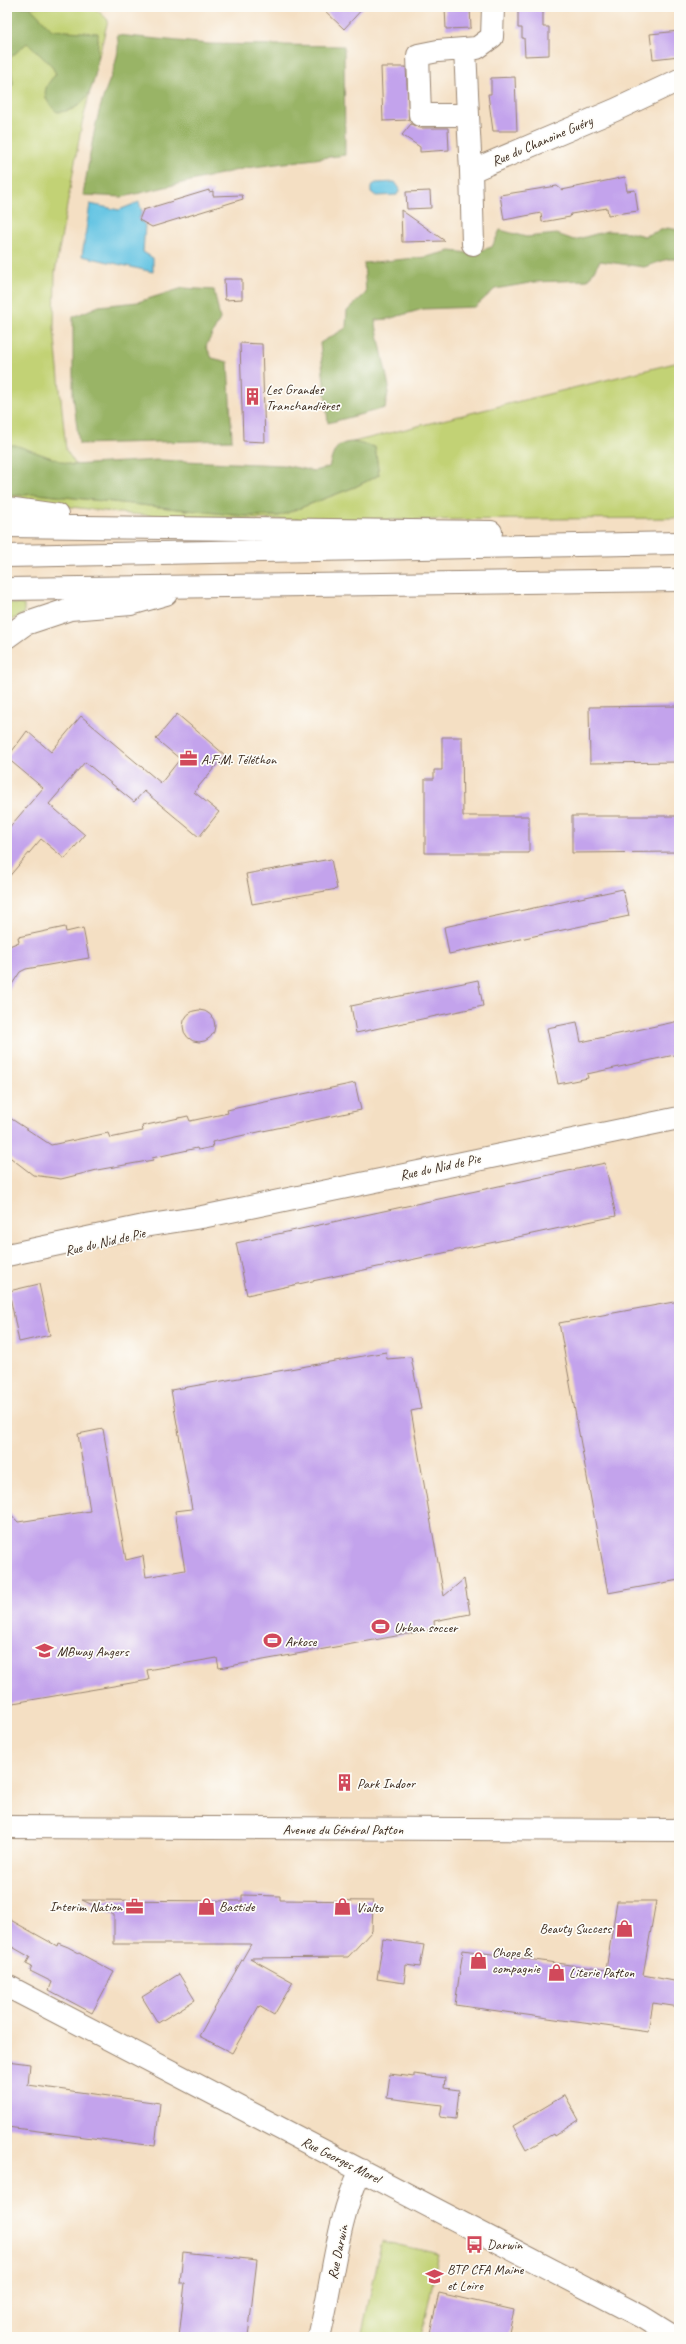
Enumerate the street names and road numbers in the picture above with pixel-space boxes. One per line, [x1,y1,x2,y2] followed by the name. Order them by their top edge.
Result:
[489,112,596,170] street label: Rue du Chanoine Guéry
[398,1150,483,1184] street label: Rue du Nid de Pie
[63,1224,148,1259] street label: Rue du Nid de Pie
[283,1821,404,1838] street label: Avenue du Général Patton
[299,2133,386,2188] street label: Rue Georges Morel
[324,2223,352,2281] street label: Rue Darwin

